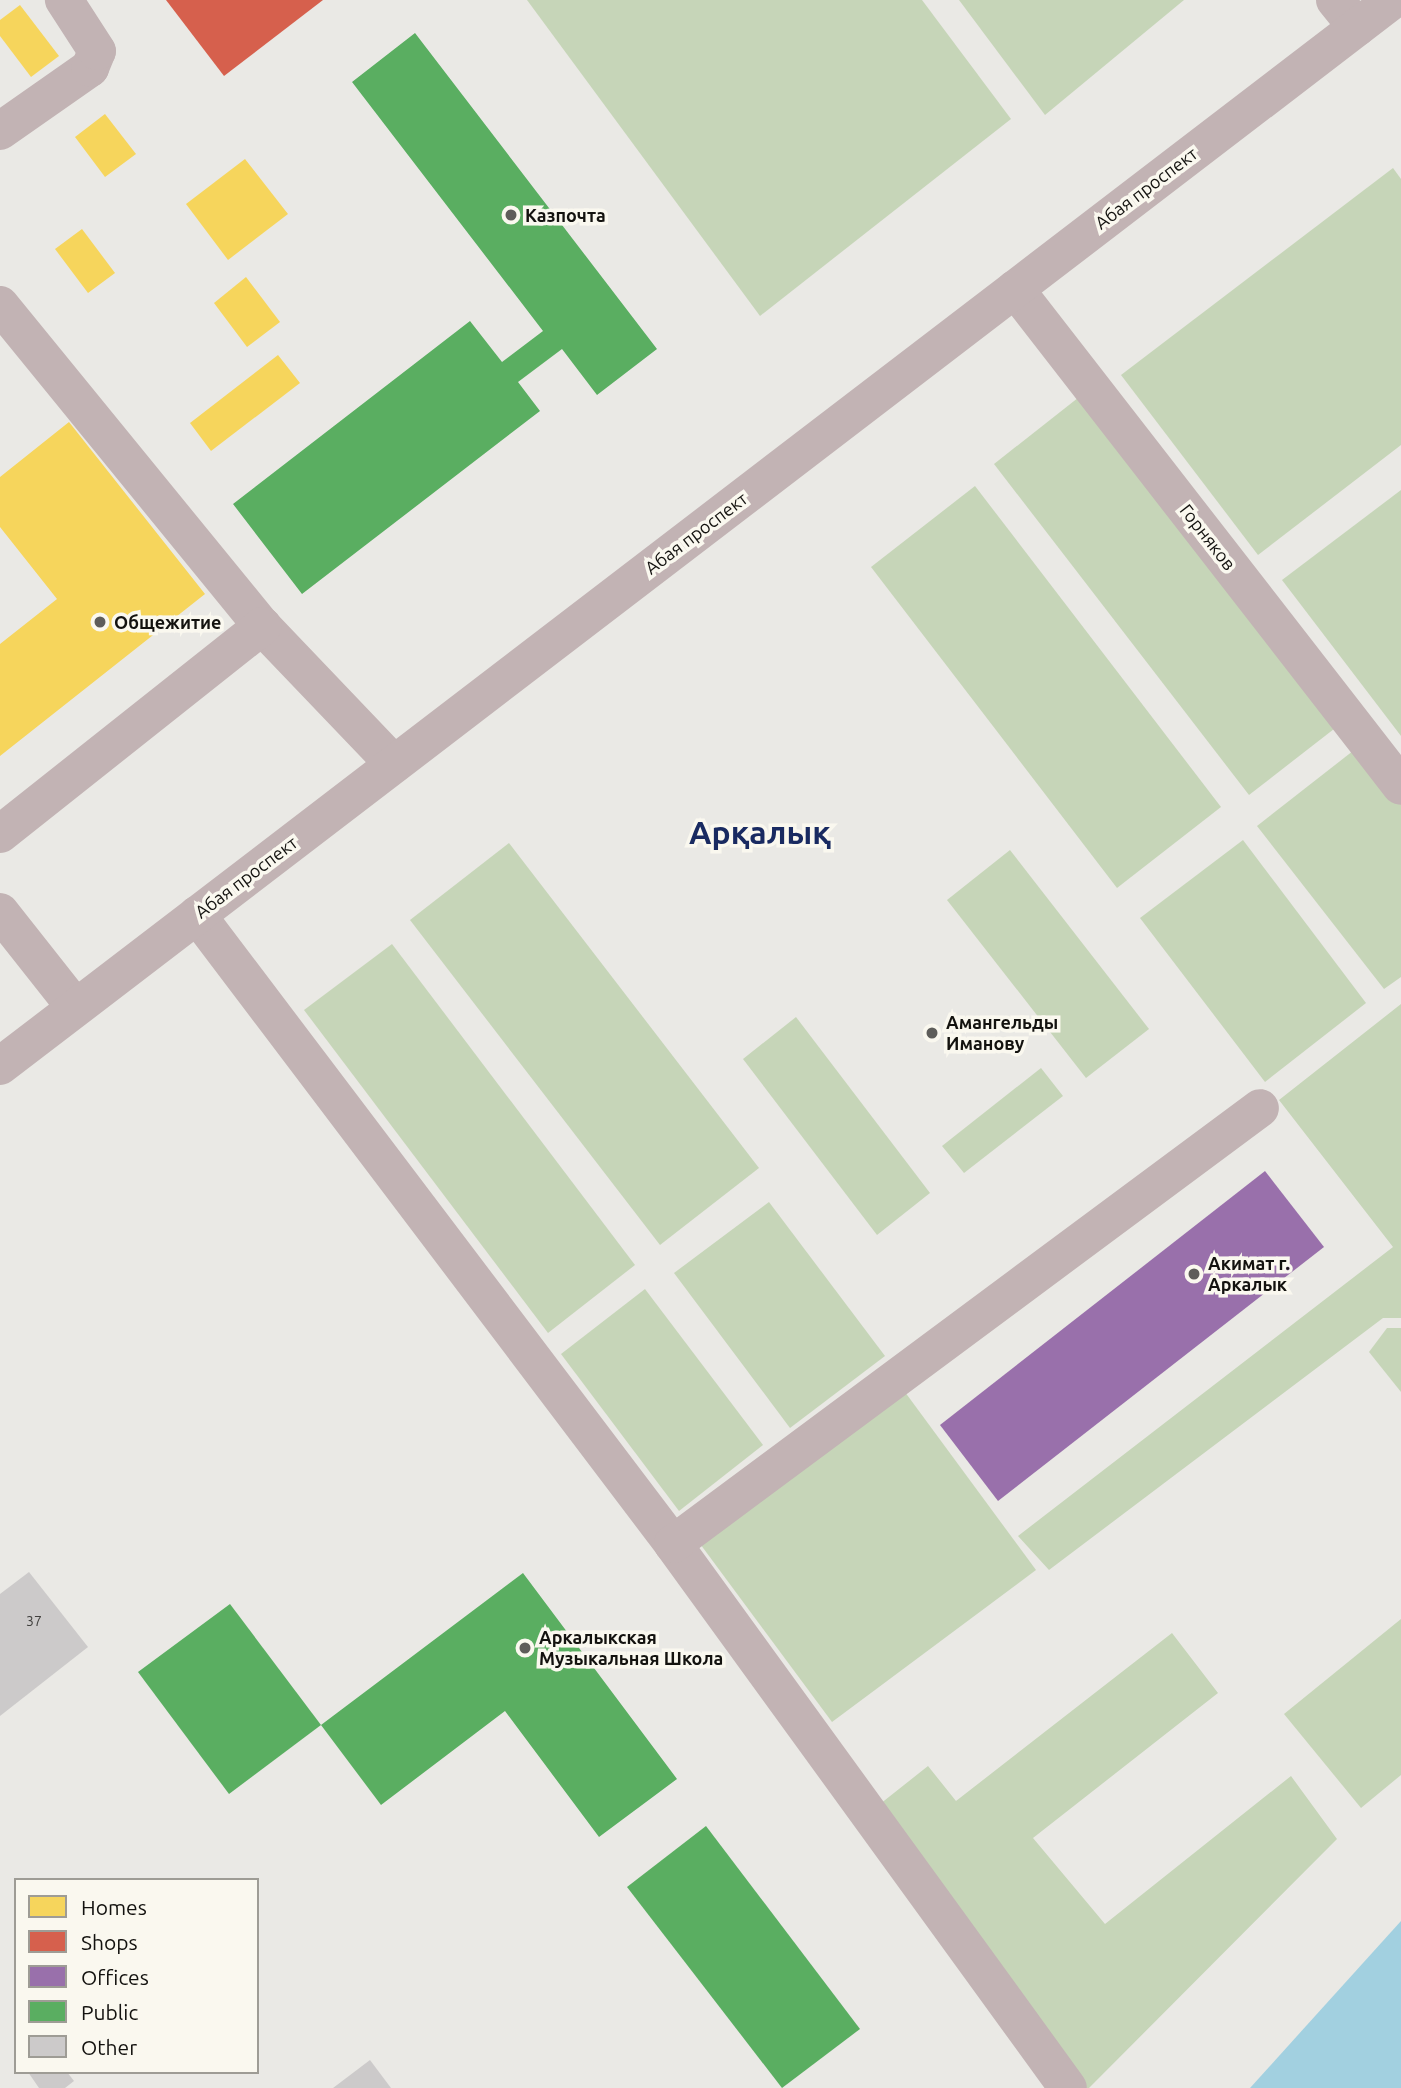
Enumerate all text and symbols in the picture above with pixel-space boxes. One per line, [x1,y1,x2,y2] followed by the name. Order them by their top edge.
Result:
[1091,142,1201,234] street label: Абая проспект
[525,204,606,226] place label: Казпочта
[503,207,519,223] marker: Казпочта
[641,487,751,579] street label: Абая проспект
[1176,500,1240,574] street label: Горняков
[114,611,221,633] place label: Общежитие
[92,614,108,630] marker: Общежитие
[689,813,831,851] district label: Арқалық
[191,831,301,923] street label: Абая проспект
[946,1012,1058,1054] place label: Амангельды Иманову
[924,1025,940,1041] marker: Амангельды Иманову
[1208,1253,1290,1296] place label: Акимат г. Аркалык
[1186,1266,1202,1282] marker: Акимат г. Аркалык
[26,1613,42,1629] house number: 37
[539,1627,723,1670] place label: Аркалыкская Музыкальная Школа
[517,1640,533,1656] marker: Аркалыкская Музыкальная Школа
[14,1878,259,2074] legend
[81,1895,147,1919] text: Homes
[81,1930,138,1954] text: Shops
[81,1965,149,1989] text: Offices
[81,2000,138,2024] text: Public
[81,2035,137,2059] text: Other

